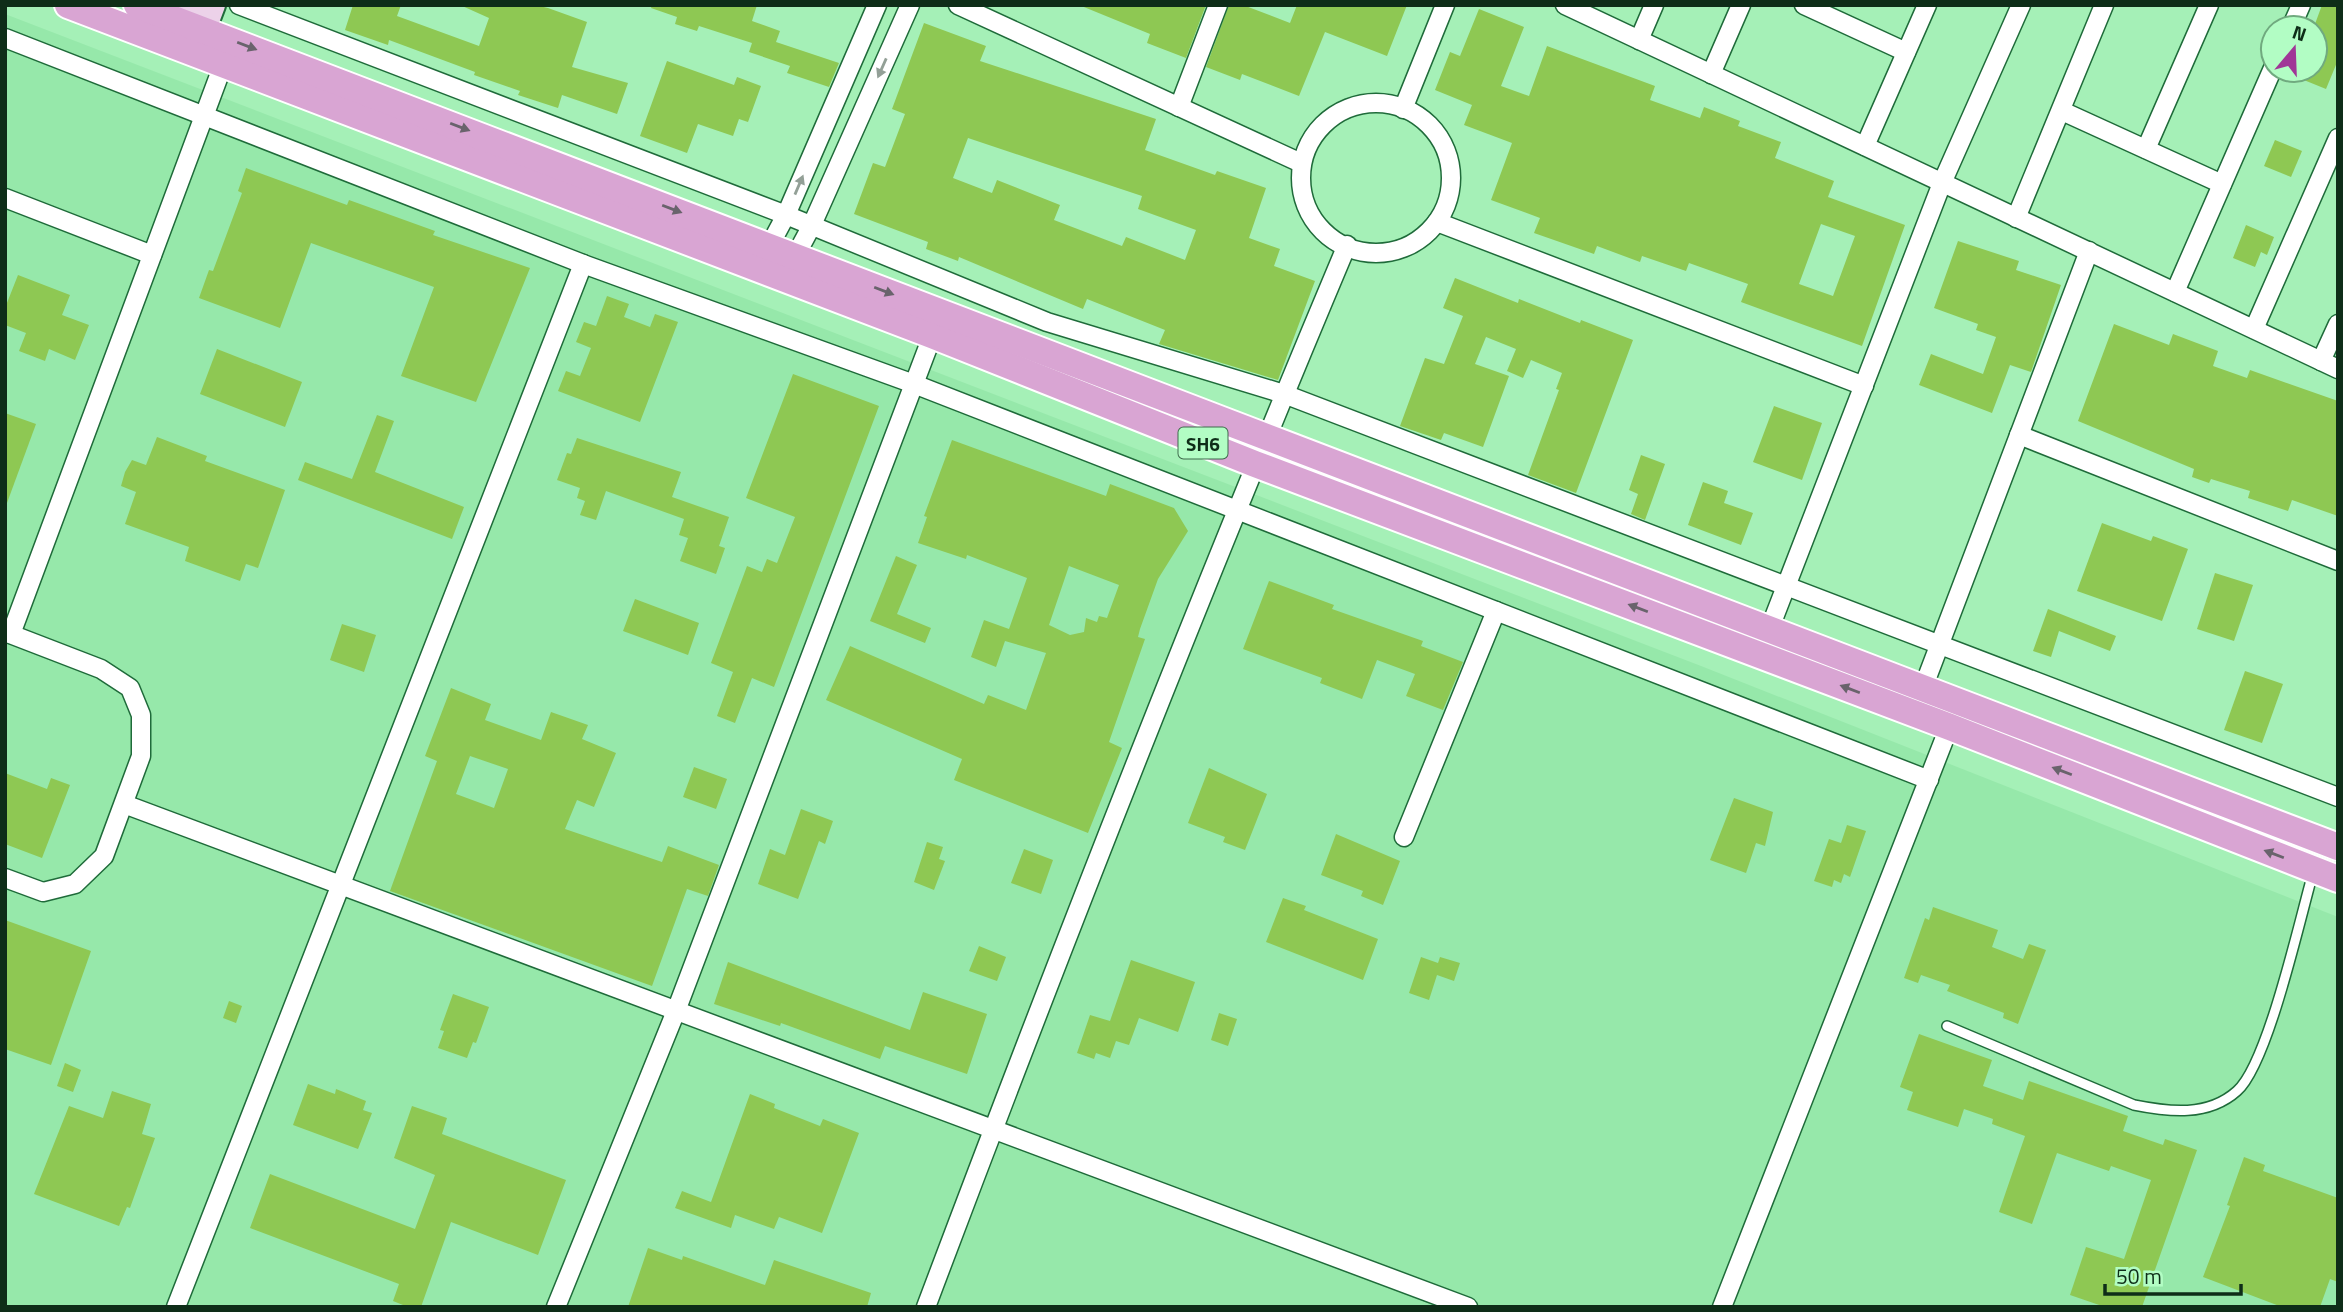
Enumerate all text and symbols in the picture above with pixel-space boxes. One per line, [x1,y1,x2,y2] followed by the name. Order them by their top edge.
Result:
[2259,14,2329,84] north arrow
[2289,17,2311,48] text: N
[237,40,258,51] one-way arrow
[876,57,887,78] one-way arrow
[450,121,471,132] one-way arrow
[793,175,805,195] one-way arrow
[662,203,683,214] one-way arrow
[874,286,895,297] one-way arrow
[1178,428,1228,458] road number: SH6
[1627,602,1648,613] one-way arrow
[1840,683,1861,694] one-way arrow
[2052,765,2073,776] one-way arrow
[2264,848,2285,859] one-way arrow
[2105,1252,2242,1296] scale bar
[2116,1260,2162,1292] text: 50 m

